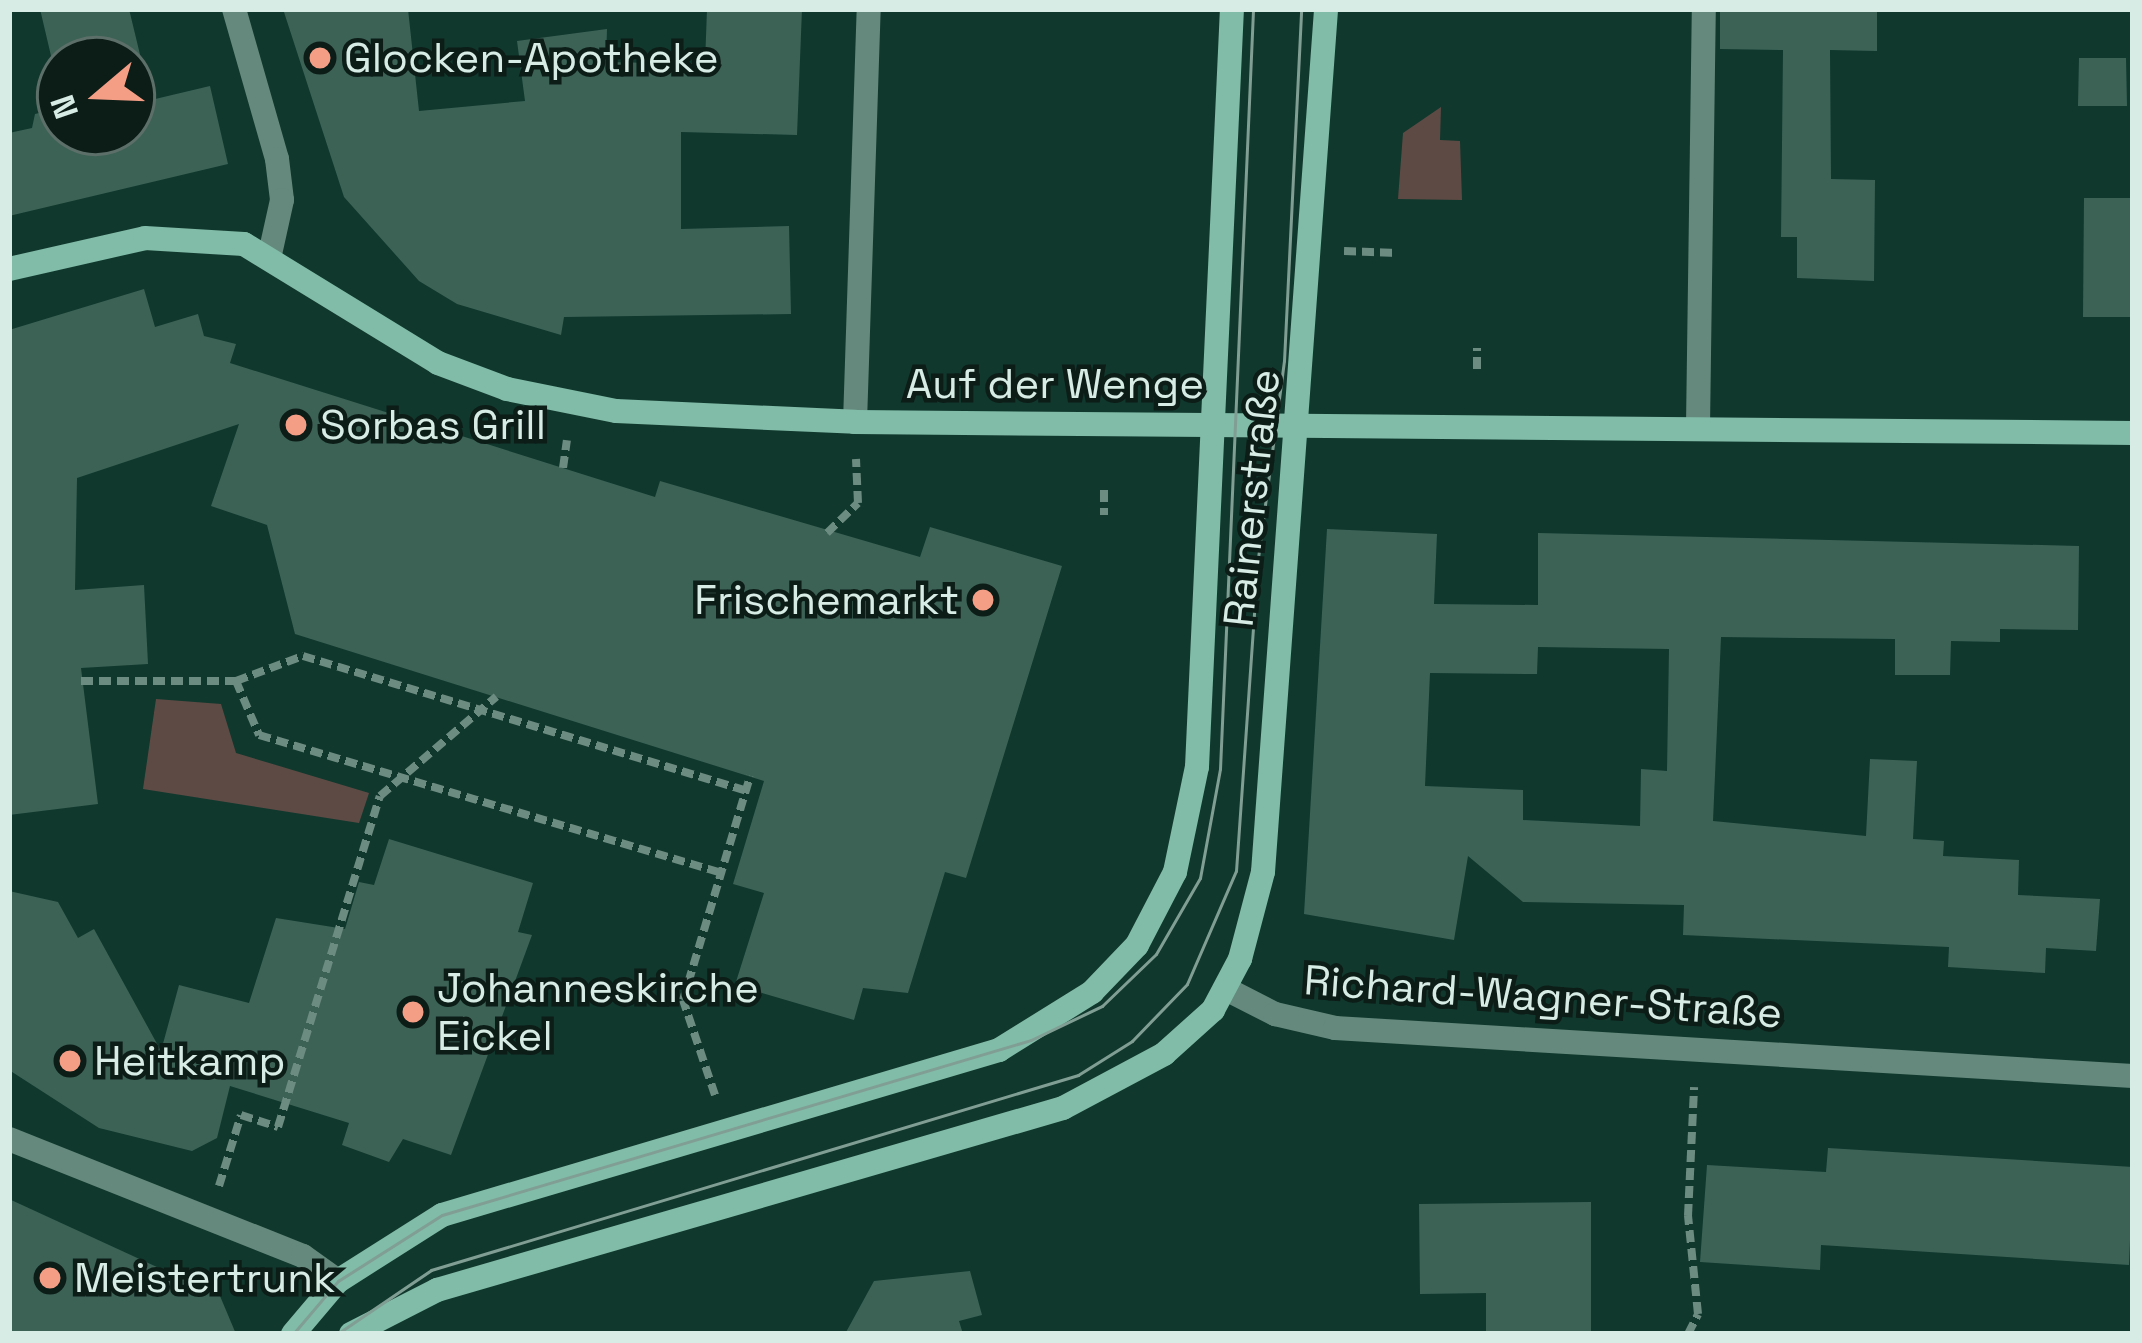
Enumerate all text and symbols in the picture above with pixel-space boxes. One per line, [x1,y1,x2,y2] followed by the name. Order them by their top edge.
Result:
[344,33,719,83] place label: Glocken-Apotheke
[36,36,156,156] north arrow
[307,45,333,71] marker: Glocken-Apotheke
[41,89,88,124] text: N
[906,359,1204,409] street label: Auf der Wenge
[1213,367,1291,629] street label: Rainerstraße
[320,400,546,450] place label: Sorbas Grill
[283,412,309,438] marker: Sorbas Grill
[694,575,959,625] place label: Frischemarkt
[970,587,996,613] marker: Frischemarkt
[1302,955,1784,1039] street label: Richard-Wagner-Straße
[437,963,759,1062] place label: Johanneskirche Eickel
[400,999,426,1025] marker: Johanneskirche Eickel
[94,1036,285,1086] place label: Heitkamp
[57,1048,83,1074] marker: Heitkamp
[74,1253,336,1303] place label: Meistertrunk
[37,1265,63,1291] marker: Meistertrunk

